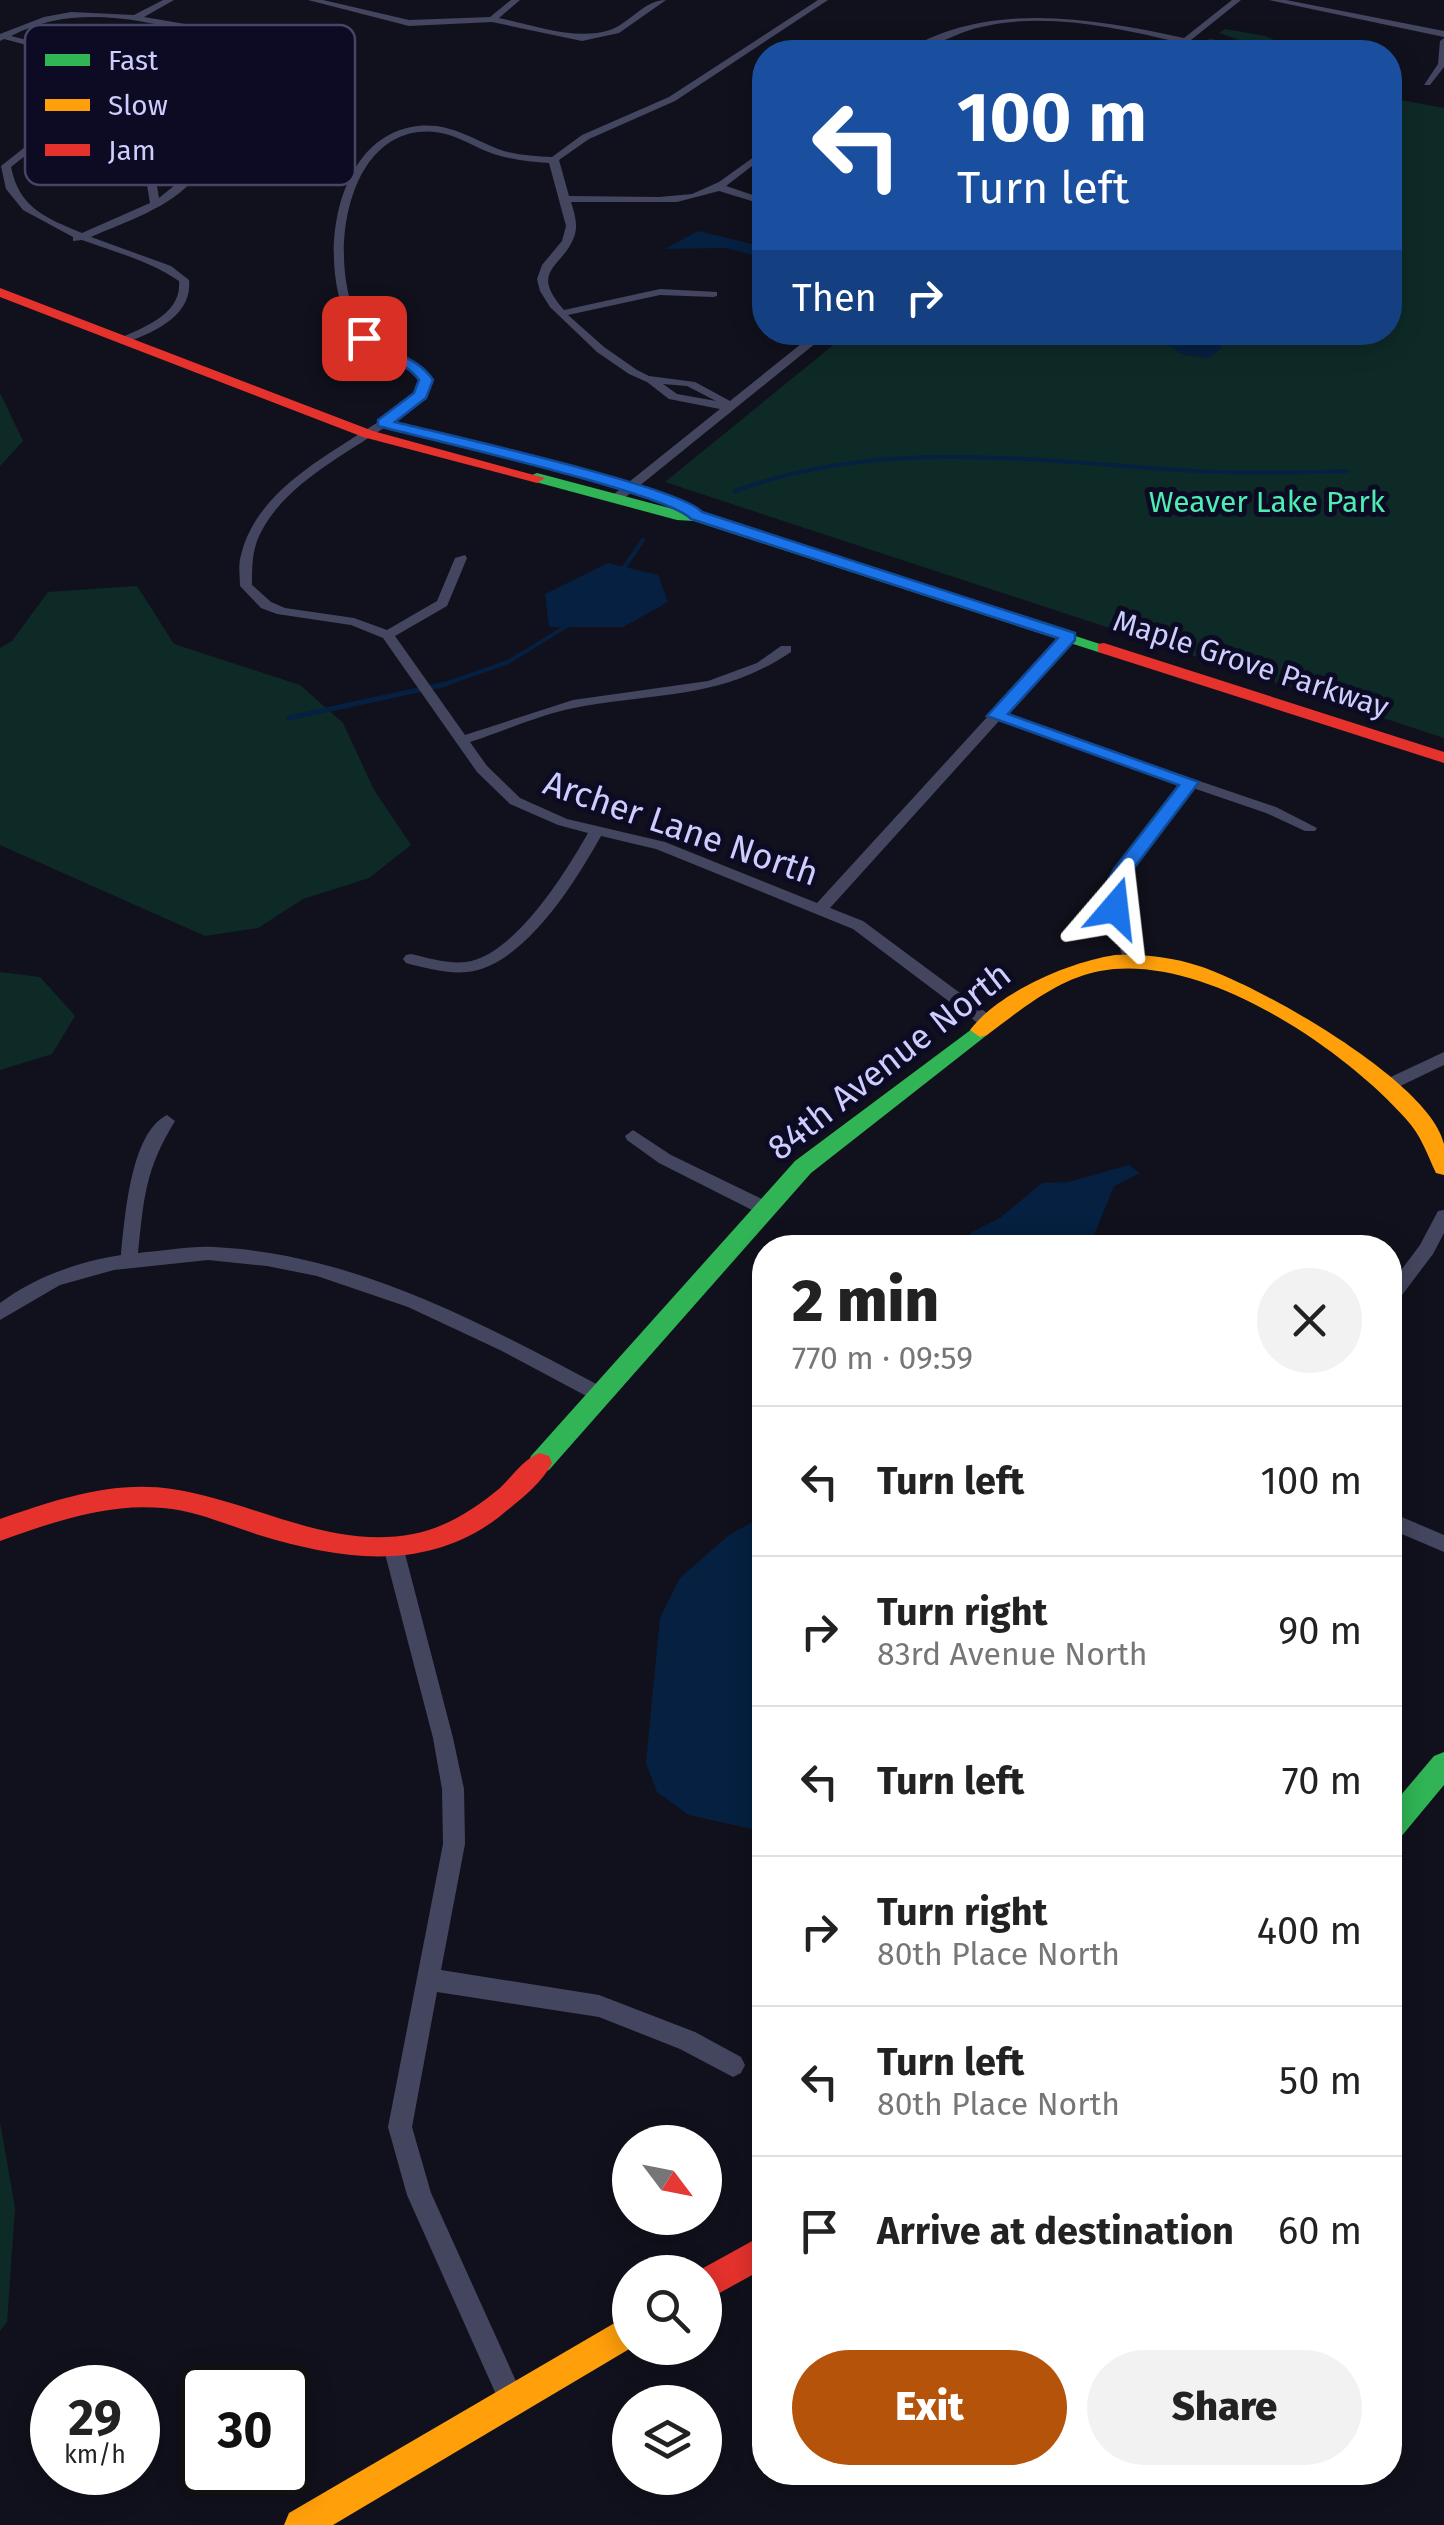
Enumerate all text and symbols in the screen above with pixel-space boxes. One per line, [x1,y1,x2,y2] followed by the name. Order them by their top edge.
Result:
[25,25,355,185] legend
[108,44,159,77] text: Fast
[957,76,1147,160] text: 100 m
[792,80,922,210] icon: left
[108,89,168,122] text: Slow
[108,134,156,167] text: Jam
[957,161,1129,215] text: Turn left
[897,270,952,325] icon: right
[792,275,877,321] text: Then
[322,296,407,381] pin
[337,311,392,366] icon: arrive
[1149,484,1386,520] park label: Weaver Lake Park
[1109,603,1393,726] street label: Maple Grove Parkway
[538,761,824,895] street label: Archer Lane North
[1063,856,1167,960] position arrow
[759,953,1019,1169] street label: 84th Avenue North
[792,1265,939,1337] text: 2 min
[1257,1268,1362,1373] button: close
[792,1339,973,1377] text: 770 m · 09:59
[792,1454,847,1509] icon: left
[877,1458,1024,1504] text: Turn left
[1261,1458,1362,1504] text: 100 m
[877,1589,1047,1635] text: Turn right
[792,1604,847,1659] icon: right
[1278,1608,1362,1654] text: 90 m
[877,1635,1148,1673] text: 83rd Avenue North
[792,1754,847,1809] icon: left
[877,1758,1024,1804] text: Turn left
[1282,1758,1362,1804] text: 70 m
[877,1889,1047,1935] text: Turn right
[792,1904,847,1959] icon: right
[1257,1908,1362,1954] text: 400 m
[877,1935,1120,1973] text: 80th Place North
[877,2039,1024,2085] text: Turn left
[792,2054,847,2109] icon: left
[1279,2058,1362,2104] text: 50 m
[877,2085,1120,2123] text: 80th Place North
[612,2125,722,2235] north arrow
[612,2125,722,2495] map controls
[792,2204,847,2259] icon: arrive
[877,2208,1234,2254] text: Arrive at destination
[1278,2208,1362,2254] text: 60 m
[612,2255,722,2365] button: search
[792,2350,1067,2465] button: Exit
[1087,2350,1362,2465] button: Share
[180,2365,310,2495] speed limit sign: 30
[612,2385,722,2495] button: layers
[68,2388,122,2448] text: 29
[64,2440,126,2470] text: km/h

